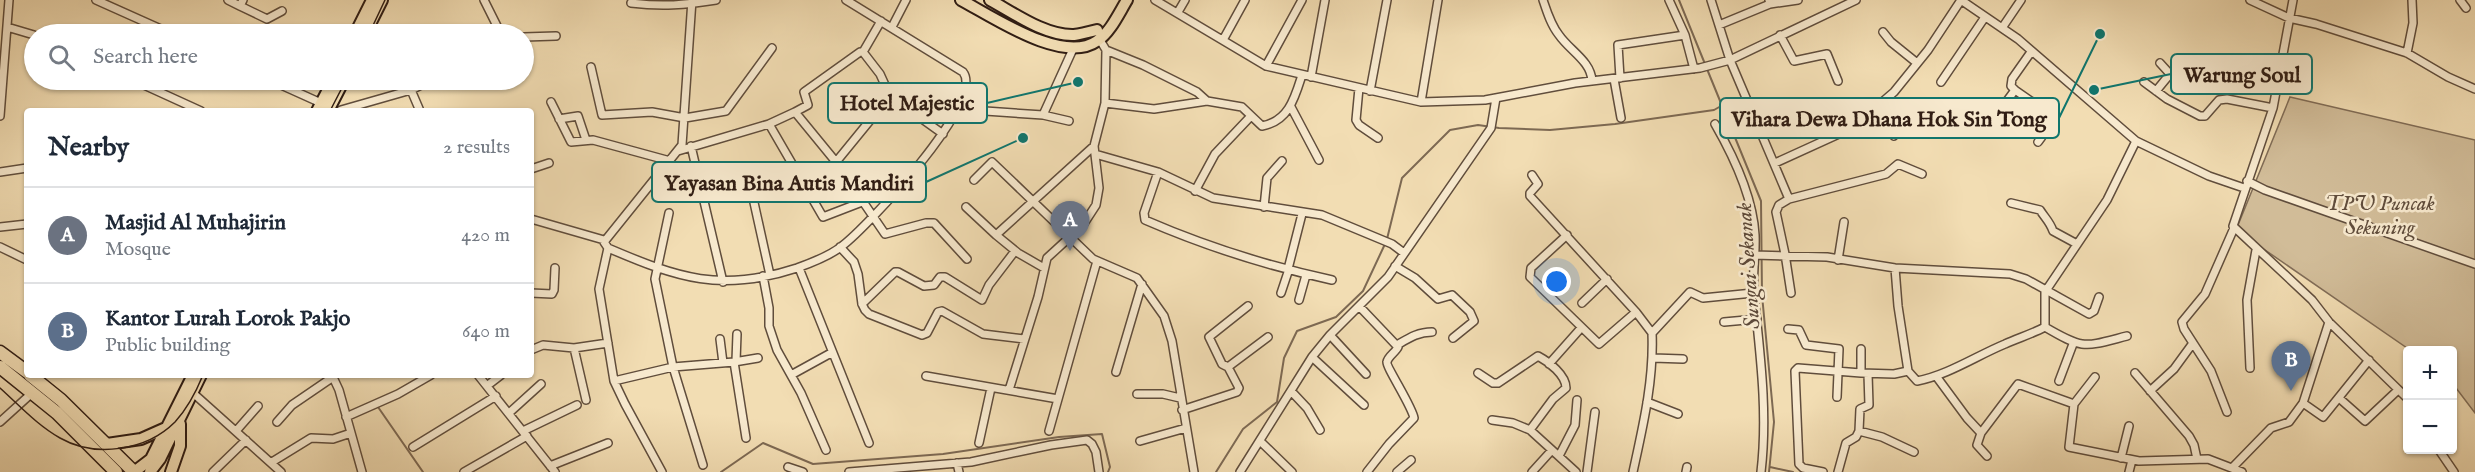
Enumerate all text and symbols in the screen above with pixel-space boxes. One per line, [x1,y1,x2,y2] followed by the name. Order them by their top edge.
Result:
[24,24,534,90] search box
[45,41,78,74] icon: search
[93,43,198,71] text: Search here
[2171,54,2312,94] callout: Warung Soul
[2182,62,2302,90] text: Warung Soul
[828,83,987,123] callout: Hotel Majestic
[840,90,975,118] text: Hotel Majestic
[1720,98,2059,138] callout: Vihara Dewa Dhana Hok Sin Tong
[1730,106,2048,134] text: Vihara Dewa Dhana Hok Sin Tong
[48,131,129,164] text: Nearby
[443,135,510,160] text: 2 results
[652,162,926,202] callout: Yayasan Bina Autis Mandiri
[664,170,914,198] text: Yayasan Bina Autis Mandiri
[2325,191,2435,242] park label: TPU Puncak Sekuning
[1731,201,1767,330] water label: Sungai Sekanak
[1050,202,1090,251] pin: A
[105,209,286,237] text: Masjid Al Muhajirin
[61,223,74,248] text: A
[461,223,510,248] text: 420 m
[105,237,171,262] text: Mosque
[1542,267,1571,296] your location
[105,305,350,333] text: Kantor Lurah Lorok Pakjo
[61,319,74,344] text: B
[462,319,510,344] text: 640 m
[105,333,230,358] text: Public building
[2272,342,2310,391] pin: B
[2403,346,2457,454] map controls
[2403,346,2457,400] button: +
[2403,400,2457,454] button: −

